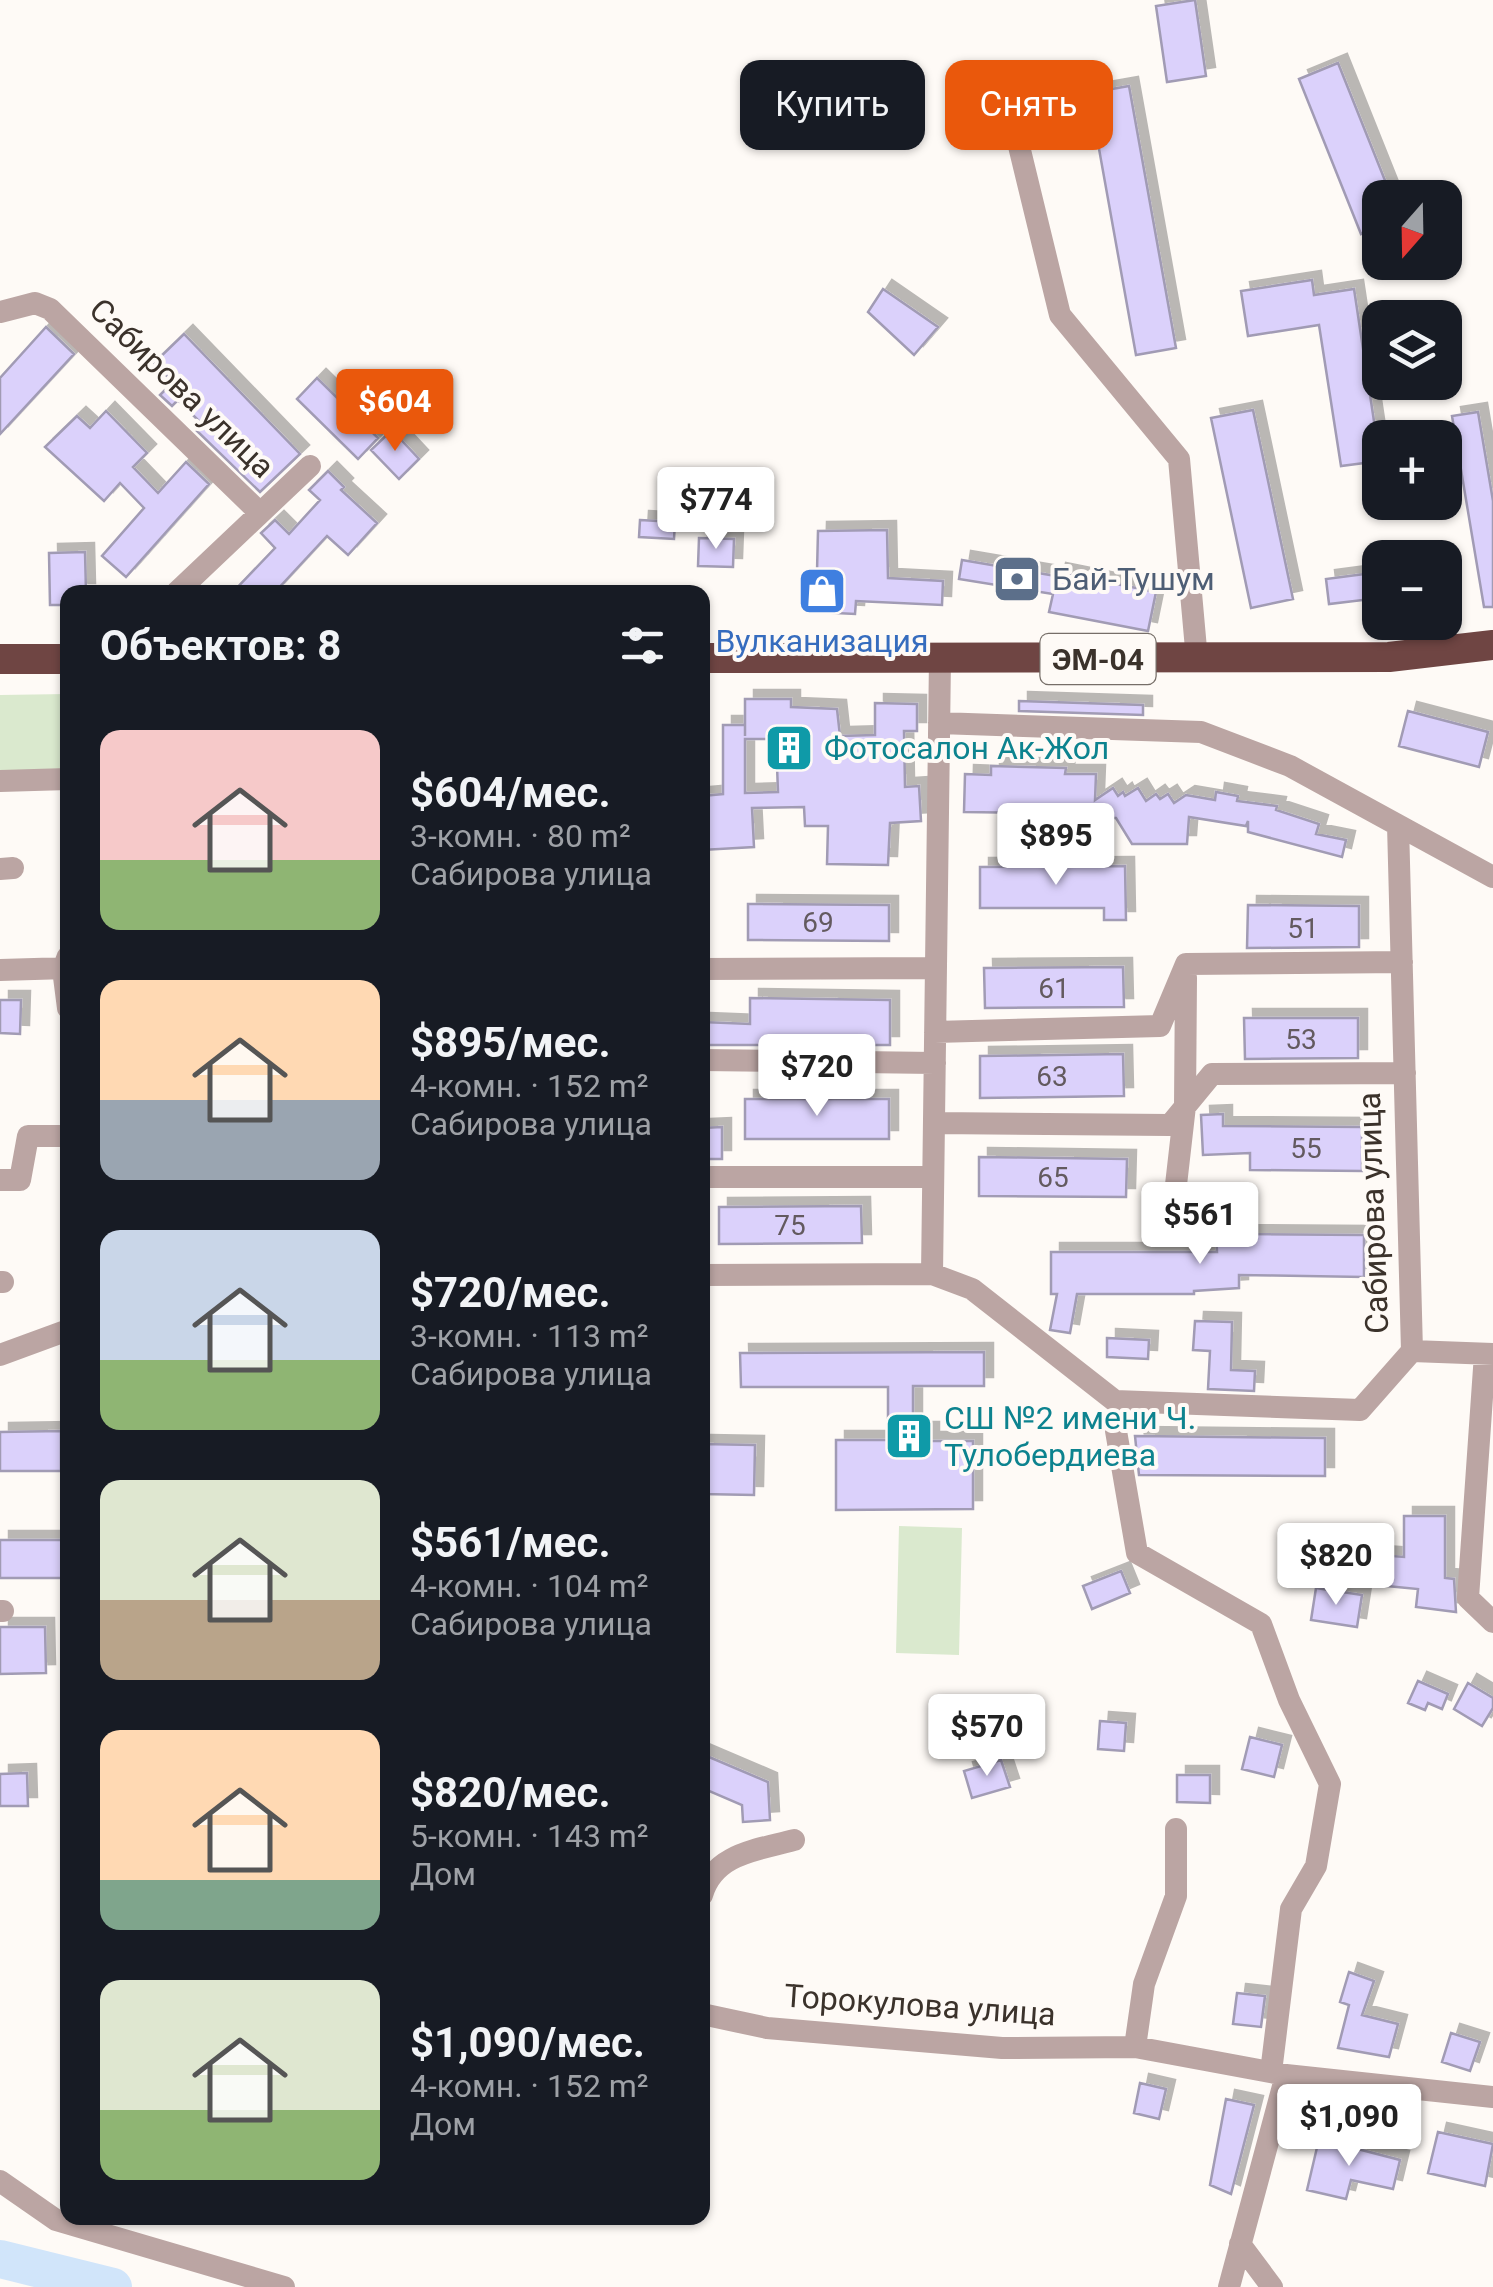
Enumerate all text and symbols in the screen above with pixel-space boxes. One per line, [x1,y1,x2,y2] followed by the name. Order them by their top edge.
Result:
[740,60,925,150] chip: Купить
[945,60,1113,150] chip: Снять
[1362,180,1462,280] north arrow
[1362,180,1462,640] map controls
[82,290,282,486] street label: Сабирова улица
[1362,300,1462,400] button: layers
[336,369,454,454] pin: $604
[358,382,432,420] text: $604
[1362,420,1462,520] button: +
[657,467,775,552] pin: $774
[679,480,753,518] text: $774
[1362,540,1462,640] button: −
[991,553,1043,605] bank icon: Бай-Тушум
[1052,560,1215,598] place label: Бай-Тушум
[796,565,848,617] shop icon: Вулканизация
[615,618,670,673] icon: filters
[100,621,341,670] text: Объектов: 8
[715,622,929,660] place label: Вулканизация
[1040,634,1156,684] road number: ЭМ-04
[763,722,815,774] building icon: Фотосалон Ак-Жол
[824,729,1109,767] place label: Фотосалон Ак-Жол
[410,768,611,817] text: $604/мес.
[180,770,300,890] icon: home
[997,803,1115,888] pin: $895
[1019,816,1093,854] text: $895
[410,817,631,855] text: 3-комн. · 80 m²
[410,855,652,893] text: Сабирова улица
[802,906,834,939] house number: 69
[1287,912,1319,945] house number: 51
[1038,972,1070,1005] house number: 61
[410,1018,611,1067] text: $895/мес.
[180,1020,300,1140] icon: home
[1285,1023,1317,1056] house number: 53
[758,1034,876,1119] pin: $720
[780,1047,854,1085] text: $720
[1036,1060,1068,1093] house number: 63
[410,1067,649,1105] text: 4-комн. · 152 m²
[1350,1091,1396,1335] street label: Сабирова улица
[410,1105,652,1143] text: Сабирова улица
[1290,1132,1322,1165] house number: 55
[1037,1161,1069,1194] house number: 65
[1141,1182,1259,1267] pin: $561
[1163,1195,1237,1233] text: $561
[774,1209,806,1242] house number: 75
[410,1268,611,1317] text: $720/мес.
[180,1270,300,1390] icon: home
[410,1317,649,1355] text: 3-комн. · 113 m²
[410,1355,652,1393] text: Сабирова улица
[944,1399,1196,1474] place label: СШ №2 имени Ч. Тулобердиева
[883,1410,935,1462] building icon: СШ №2 имени Ч. Тулобердиева
[410,1518,611,1567] text: $561/мес.
[180,1520,300,1640] icon: home
[1277,1523,1395,1608] pin: $820
[1299,1536,1373,1574] text: $820
[410,1567,649,1605] text: 4-комн. · 104 m²
[410,1605,652,1643] text: Сабирова улица
[928,1694,1046,1779] pin: $570
[950,1707,1024,1745] text: $570
[410,1768,611,1817] text: $820/мес.
[180,1770,300,1890] icon: home
[410,1817,649,1855] text: 5-комн. · 143 m²
[410,1855,476,1893] text: Дом
[783,1977,1057,2033] street label: Торокулова улица
[410,2018,645,2067] text: $1,090/мес.
[180,2020,300,2140] icon: home
[410,2067,649,2105] text: 4-комн. · 152 m²
[1268,2084,1430,2169] pin: $1,090
[1299,2097,1399,2135] text: $1,090
[410,2105,476,2143] text: Дом

